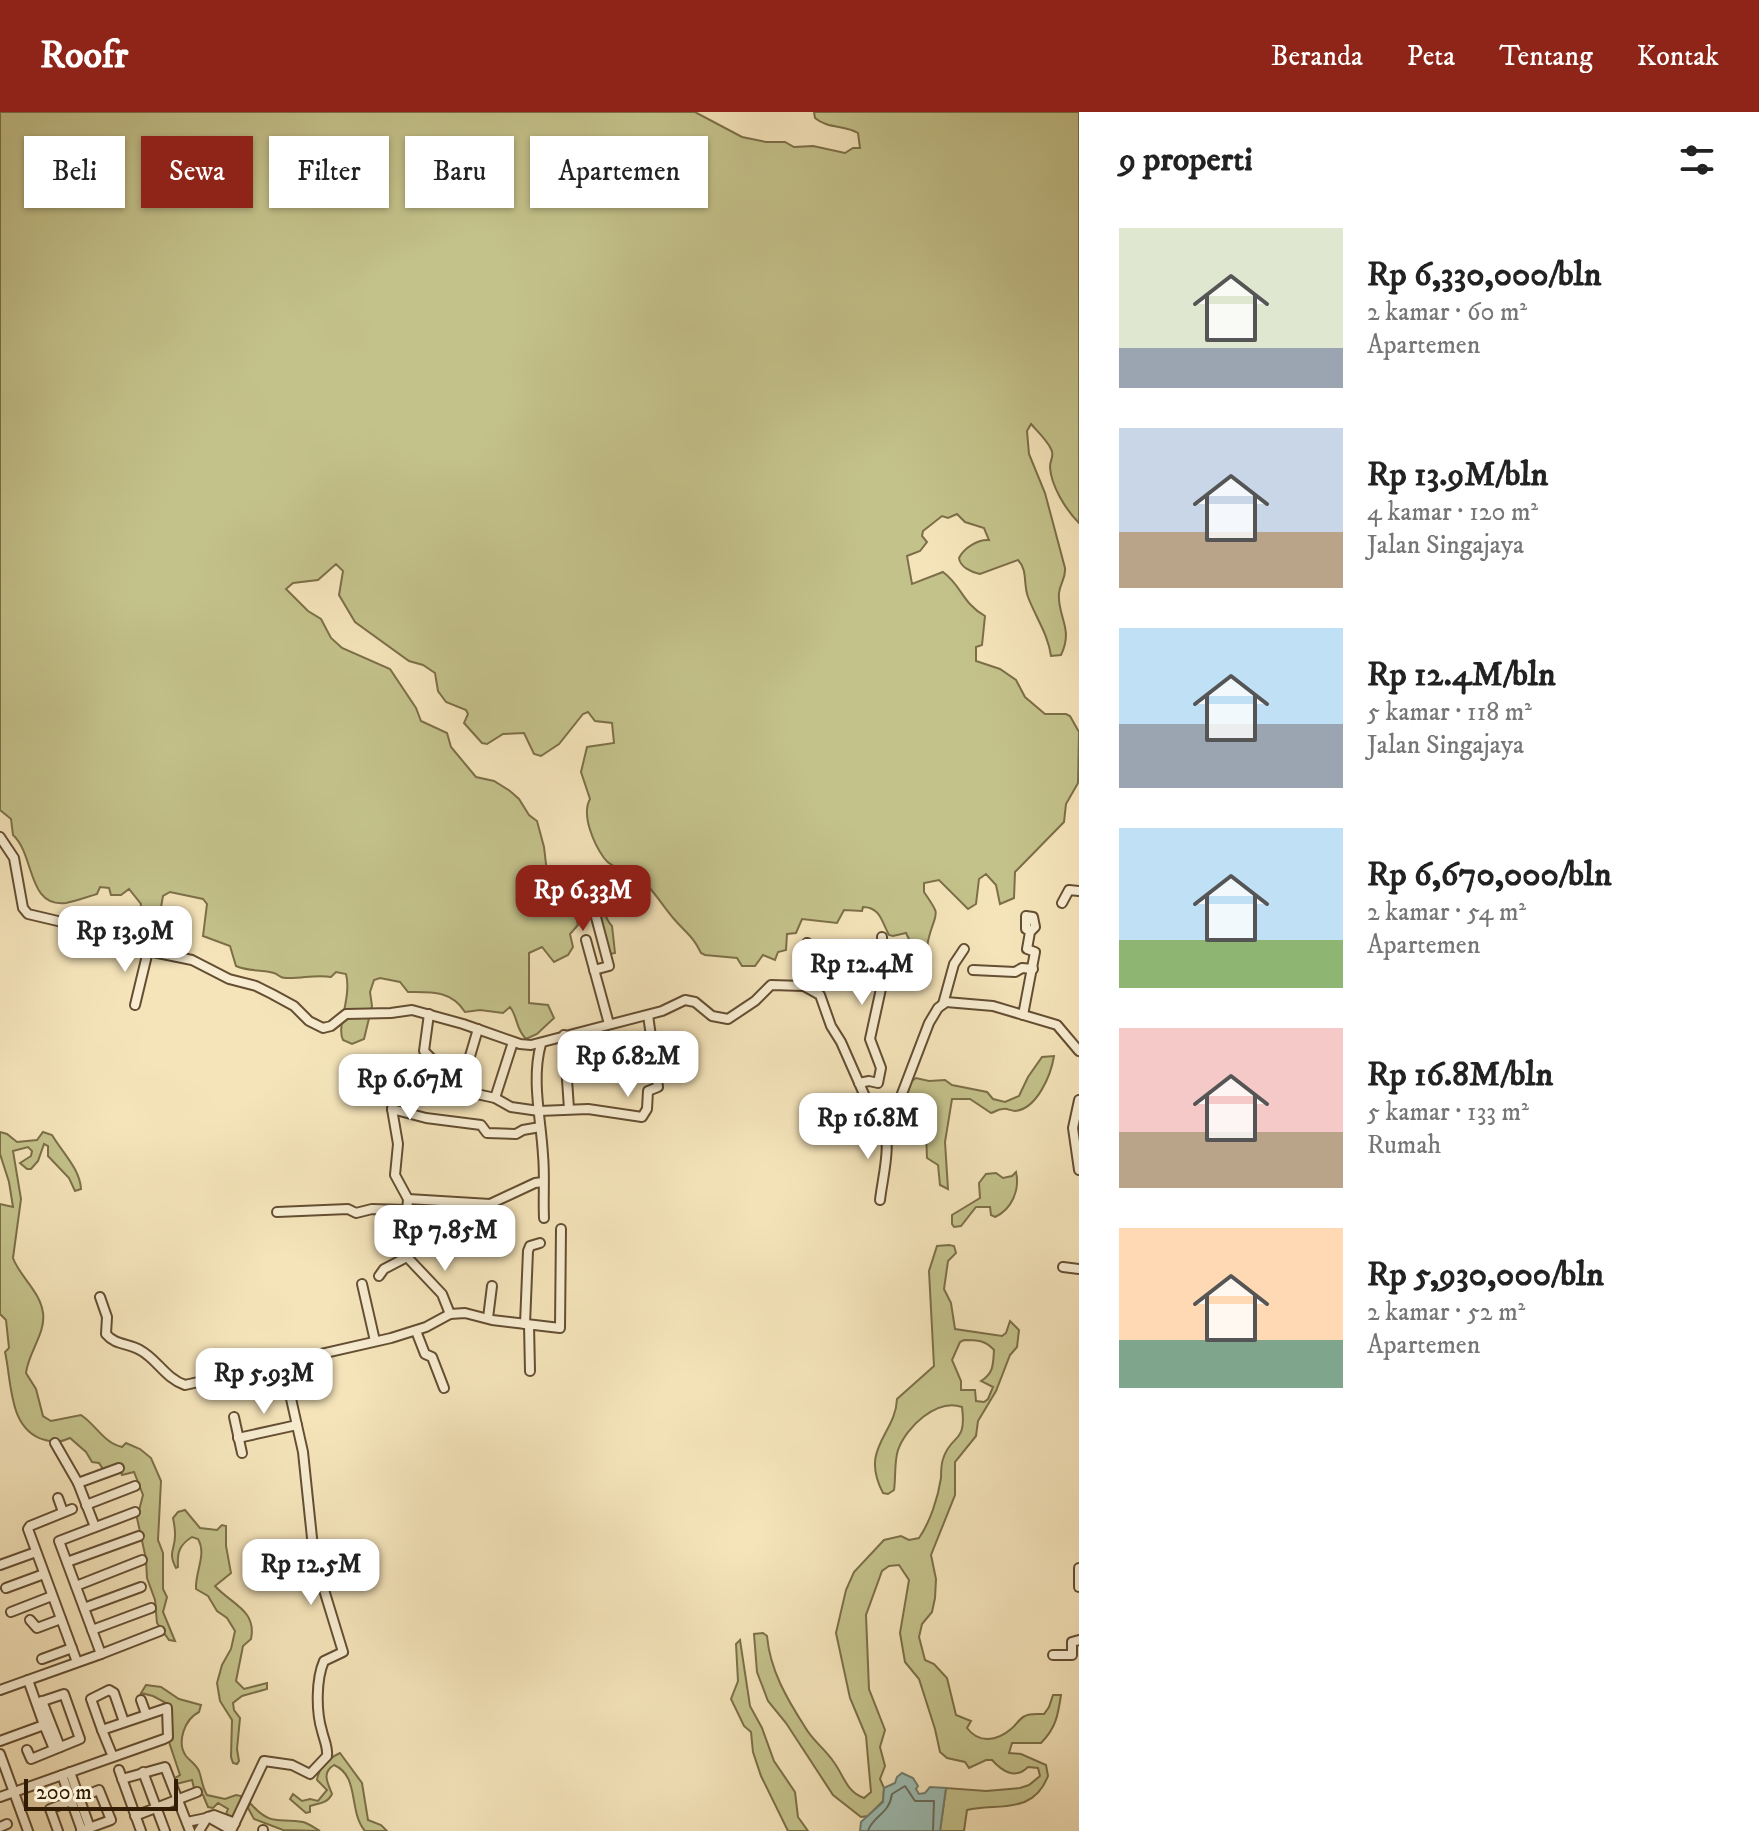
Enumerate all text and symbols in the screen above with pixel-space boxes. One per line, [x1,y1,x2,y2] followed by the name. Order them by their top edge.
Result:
[40,32,128,80] text: Roofr
[1271,39,1363,74] text: Beranda
[1407,39,1455,74] text: Peta
[1499,39,1593,74] text: Tentang
[1637,39,1719,74] text: Kontak
[24,136,125,208] chip: Beli
[141,136,253,208] chip: Sewa
[269,136,389,208] chip: Filter
[405,136,514,208] chip: Baru
[530,136,708,208] chip: Apartemen
[1675,138,1719,182] icon: filters
[1119,139,1253,181] text: 9 properti
[1367,254,1602,296] text: Rp 6,330,000/bln
[1183,260,1279,356] icon: home
[1367,296,1527,329] text: 2 kamar · 60 m²
[1367,329,1480,362] text: Apartemen
[1367,454,1548,496] text: Rp 13.9M/bln
[1183,460,1279,556] icon: home
[1367,496,1538,529] text: 4 kamar · 120 m²
[1367,529,1524,562] text: Jalan Singajaya
[1367,654,1556,696] text: Rp 12.4M/bln
[1183,660,1279,756] icon: home
[1367,696,1532,729] text: 5 kamar · 118 m²
[1367,729,1524,762] text: Jalan Singajaya
[1367,854,1612,896] text: Rp 6,670,000/bln
[1183,860,1279,956] icon: home
[500,865,666,933] pin: Rp 6.33M
[534,874,632,907] text: Rp 6.33M
[1367,896,1526,929] text: 2 kamar · 54 m²
[42,906,208,974] pin: Rp 13.9M
[76,915,174,948] text: Rp 13.9M
[1367,929,1480,962] text: Apartemen
[779,939,945,1007] pin: Rp 12.4M
[810,948,914,981] text: Rp 12.4M
[545,1031,711,1099] pin: Rp 6.82M
[575,1040,681,1073] text: Rp 6.82M
[327,1054,493,1122] pin: Rp 6.67M
[1367,1054,1553,1096] text: Rp 16.8M/bln
[1183,1060,1279,1156] icon: home
[357,1063,463,1096] text: Rp 6.67M
[785,1093,951,1161] pin: Rp 16.8M
[1367,1096,1529,1129] text: 5 kamar · 133 m²
[817,1102,919,1135] text: Rp 16.8M
[1367,1129,1441,1162] text: Rumah
[362,1205,528,1273] pin: Rp 7.85M
[392,1214,498,1247] text: Rp 7.85M
[1367,1254,1604,1296] text: Rp 5,930,000/bln
[1183,1260,1279,1356] icon: home
[1367,1296,1525,1329] text: 2 kamar · 52 m²
[1367,1329,1480,1362] text: Apartemen
[181,1348,347,1416] pin: Rp 5.93M
[214,1357,314,1390] text: Rp 5.93M
[228,1539,394,1607] pin: Rp 12.5M
[260,1548,362,1581] text: Rp 12.5M
[24,1775,178,1811] scale bar
[36,1779,92,1806] text: 200 m

